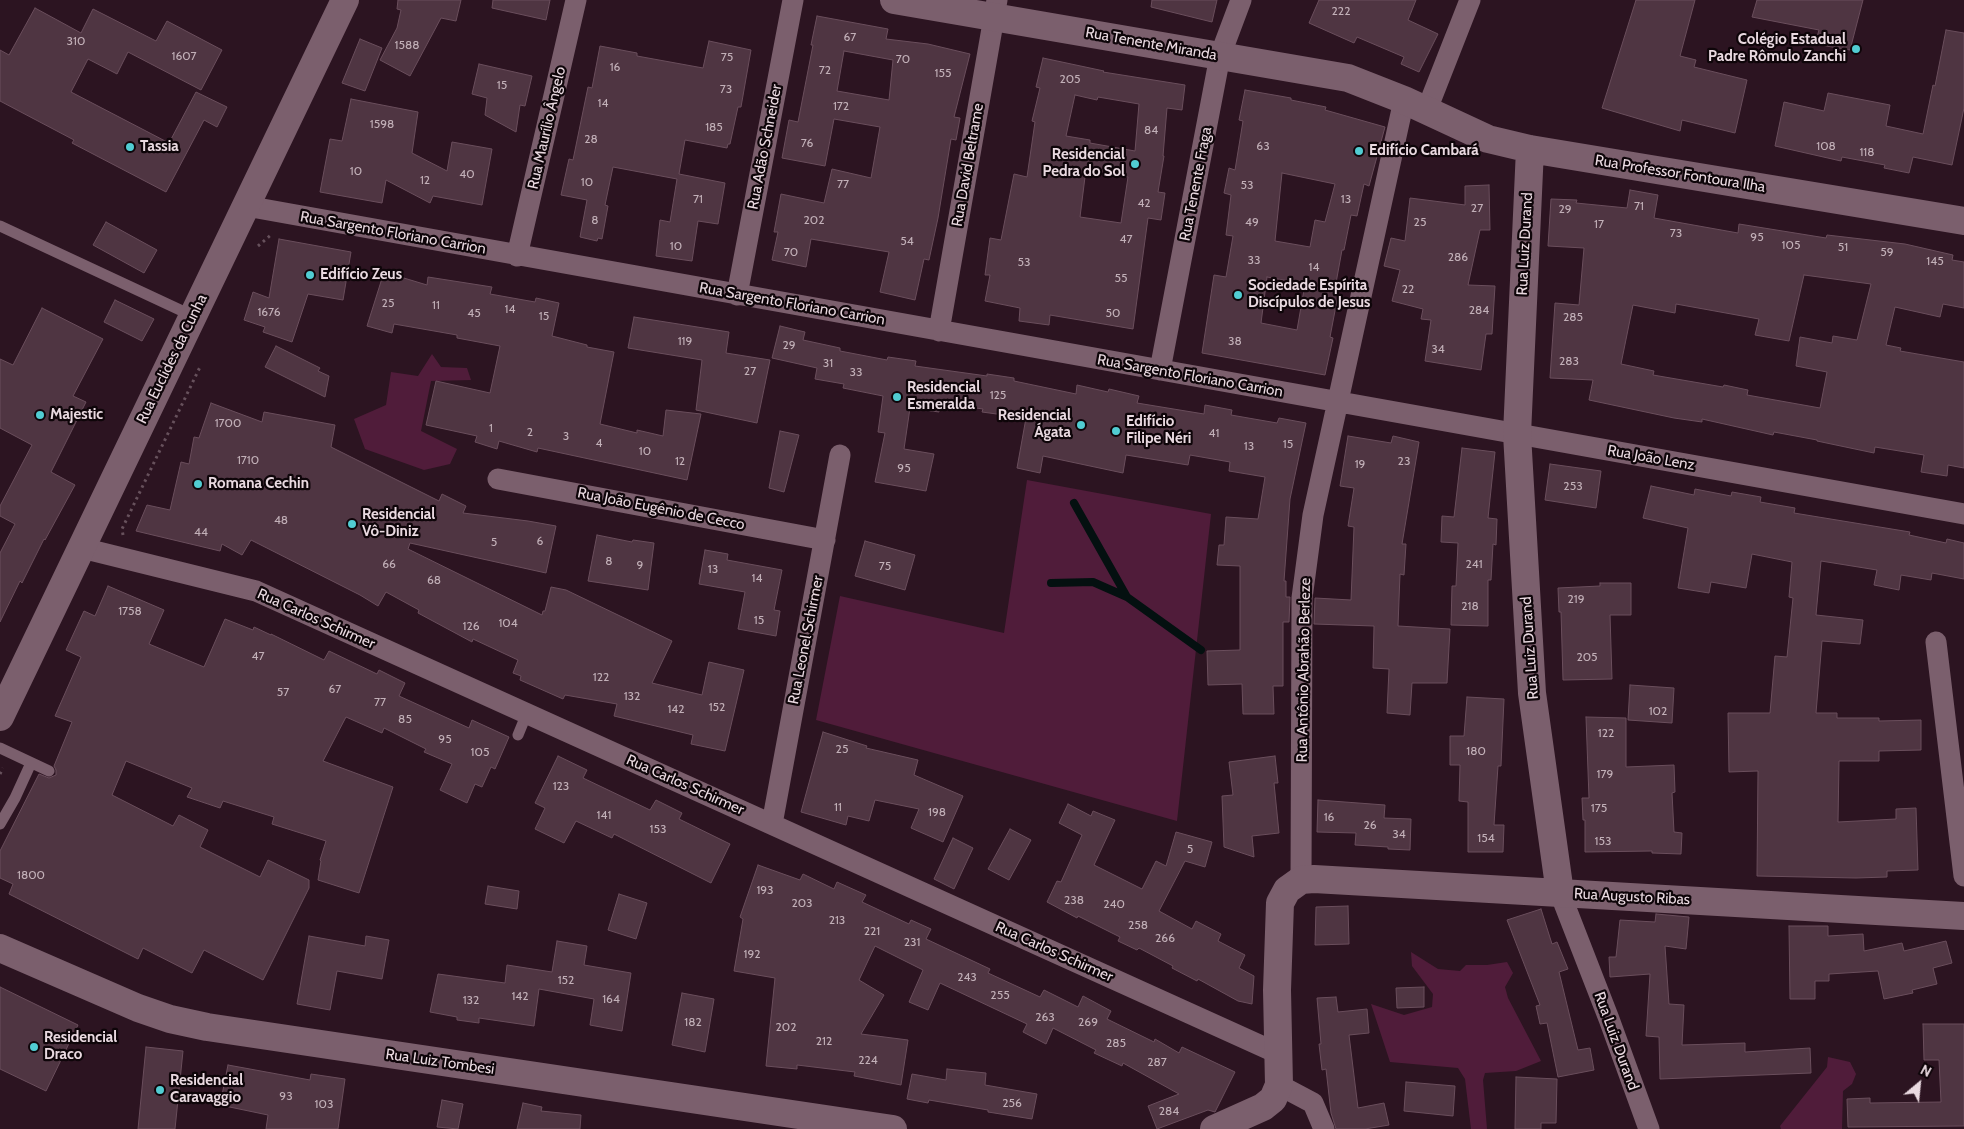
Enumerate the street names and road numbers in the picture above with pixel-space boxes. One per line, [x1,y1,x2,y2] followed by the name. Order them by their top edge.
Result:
[1084,24,1218,64] street label: Rua Tenente Miranda
[524,65,570,191] street label: Rua Maurílio Ângelo
[744,83,786,211] street label: Rua Adão Schneider
[948,102,988,228] street label: Rua David Beltrame
[1176,125,1216,243] street label: Rua Tenente Fraga
[1593,152,1767,196] street label: Rua Professor Fontoura Ilha
[1513,192,1537,296] street label: Rua Luiz Durand
[299,208,487,258] street label: Rua Sargento Floriano Carrion
[698,279,886,329] street label: Rua Sargento Floriano Carrion
[133,291,211,427] street label: Rua Euclides da Cunha
[1096,351,1284,401] street label: Rua Sargento Floriano Carrion
[1606,441,1696,475] street label: Rua João Lenz
[576,484,746,534] street label: Rua João Eugênio de Cecco
[785,574,827,706] street label: Rua Leonel Schirmer
[1293,578,1315,762] street label: Rua Antônio Abrahão Berleze
[254,585,378,653] street label: Rua Carlos Schirmer
[1517,596,1543,700] street label: Rua Luiz Durand
[623,751,747,819] street label: Rua Carlos Schirmer
[1573,885,1691,909] street label: Rua Augusto Ribas
[992,918,1116,986] street label: Rua Carlos Schirmer
[1590,989,1642,1093] street label: Rua Luiz Durand
[384,1045,496,1079] street label: Rua Luiz Tombesi

